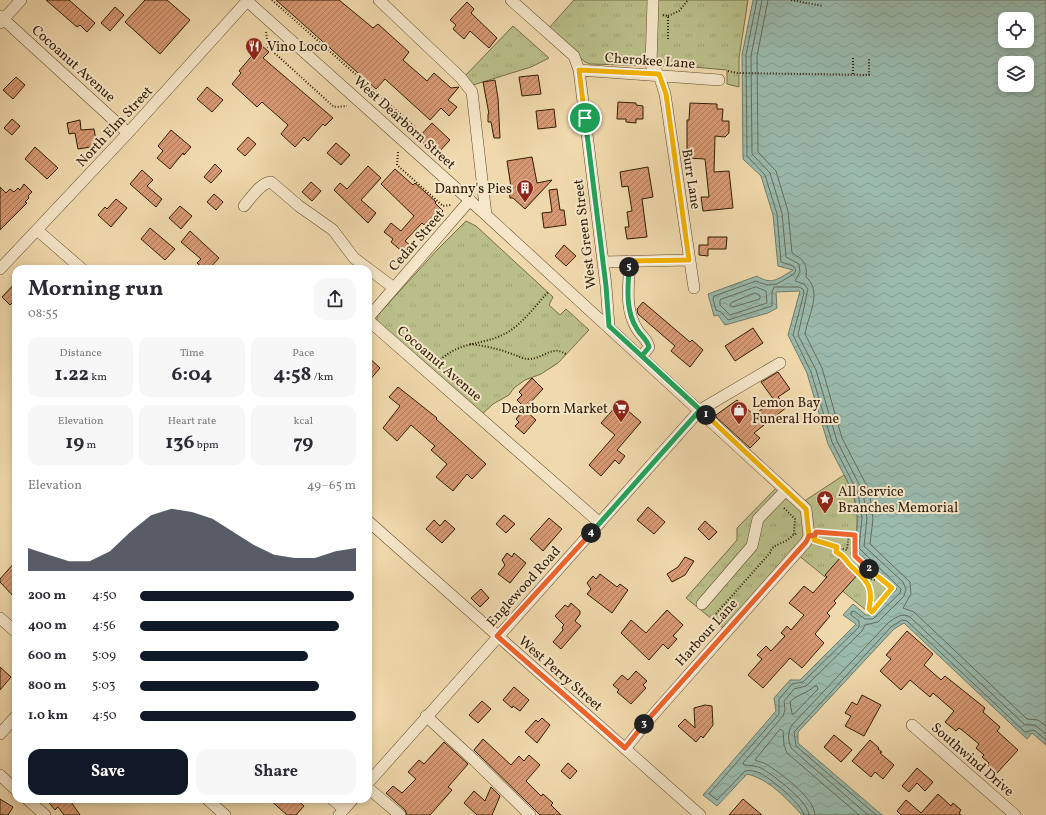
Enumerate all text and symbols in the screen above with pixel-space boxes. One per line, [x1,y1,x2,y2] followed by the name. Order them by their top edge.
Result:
[998,12,1034,92] map controls
[998,12,1034,48] button: locate
[27,21,119,107] street label: Cocoanut Avenue
[244,36,264,61] restaurant icon: Vino Loco
[267,38,328,57] place label: Vino Loco
[604,49,696,74] street label: Cherokee Lane
[998,56,1034,92] button: layers
[349,72,459,174] street label: West Dearborn Street
[73,82,158,172] street label: North Elm Street
[568,101,602,135] pin
[574,107,596,129] icon: arrive
[676,148,705,211] street label: Burr Lane
[515,178,535,203] building icon: Danny's Pies
[569,178,602,290] street label: West Green Street
[435,180,512,199] place label: Danny's Pies
[385,206,449,276] street label: Cedar Street
[619,257,639,277] pin: 5
[626,259,632,274] text: 5
[28,274,163,305] text: Morning run
[314,278,356,320] button: share
[28,305,58,323] text: 08:55
[392,322,486,407] street label: Cocoanut Avenue
[60,346,102,361] text: Distance
[180,346,204,361] text: Time
[292,346,314,361] text: Pace
[54,361,89,389] text: 1.22
[172,361,212,389] text: 6:04
[273,361,312,389] text: 4:58
[89,370,107,385] text: km
[312,370,333,385] text: /km
[752,394,840,429] place label: Lemon Bay Funeral Home
[611,398,631,423] supermarket icon: Dearborn Market
[501,400,608,419] place label: Dearborn Market
[729,400,749,425] shop icon: Lemon Bay Funeral Home
[696,405,716,425] pin: 1
[704,407,708,422] text: 1
[58,414,104,429] text: Elevation
[168,414,216,429] text: Heart rate
[294,414,313,429] text: kcal
[65,429,84,457] text: 19
[165,429,194,457] text: 136
[293,429,313,457] text: 79
[84,438,96,453] text: m
[194,438,219,453] text: bpm
[28,477,82,495] text: Elevation
[307,477,356,495] text: 49–65 m
[838,483,958,518] place label: All Service Branches Memorial
[815,489,835,514] place icon: All Service Branches Memorial
[581,523,601,543] pin: 4
[588,525,594,540] text: 4
[483,542,566,631] street label: Englewood Road
[859,559,879,579] pin: 2
[866,561,872,576] text: 2
[28,587,66,605] text: 200 m
[92,587,117,605] text: 4:50
[672,595,743,671] street label: Harbour Lane
[28,617,67,635] text: 400 m
[92,617,116,635] text: 4:56
[514,632,606,716] street label: West Perry Street
[28,647,66,665] text: 600 m
[92,647,116,665] text: 5:09
[28,677,66,695] text: 800 m
[92,677,115,695] text: 5:03
[28,707,68,725] text: 1.0 km
[92,707,117,725] text: 4:50
[634,714,654,734] pin: 3
[641,716,647,731] text: 3
[927,719,1018,802] street label: Southwind Drive
[28,749,188,795] button: Save
[196,749,356,795] button: Share

